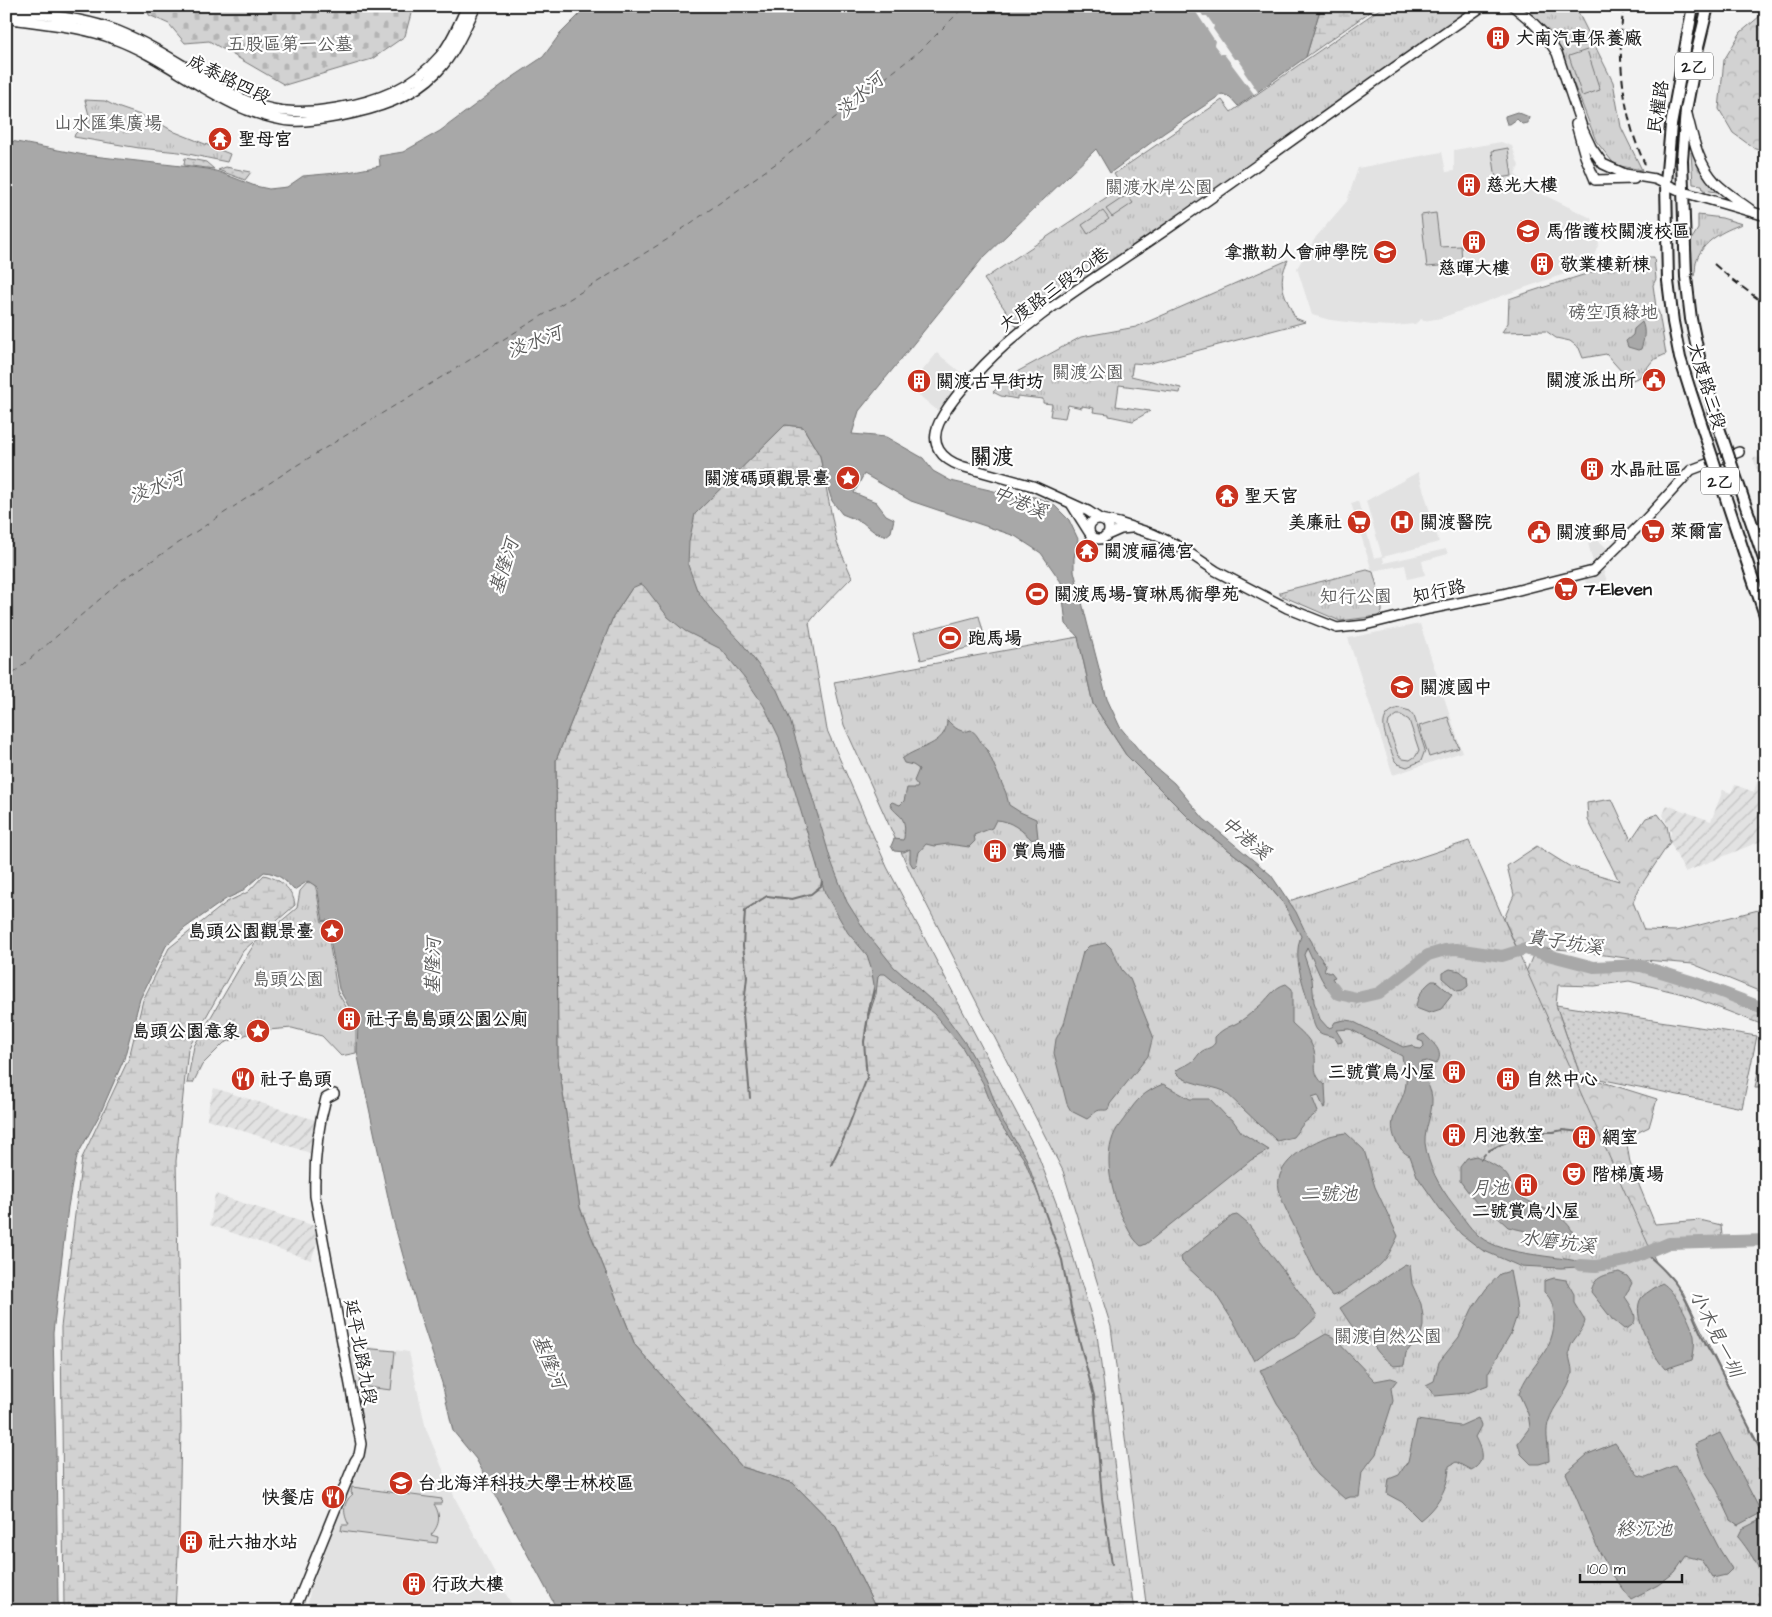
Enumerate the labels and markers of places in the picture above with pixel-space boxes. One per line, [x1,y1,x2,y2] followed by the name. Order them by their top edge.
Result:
[1485,25,1511,51] building icon: 大南汽車保養廠
[1516,26,1642,51] place label: 大南汽車保養廠
[207,126,233,152] temple icon: 聖母宮
[238,127,292,152] place label: 聖母宮
[1456,172,1482,198] building icon: 慈光大樓
[1486,173,1558,198] place label: 慈光大樓
[1515,218,1541,244] school or university icon: 馬偕護校關渡校區
[1546,219,1690,244] place label: 馬偕護校關渡校區
[1461,229,1487,255] building icon: 慈暉大樓
[1372,239,1398,265] school or university icon: 拿撒勒人會神學院
[1224,240,1368,265] place label: 拿撒勒人會神學院
[1529,251,1555,277] building icon: 敬業樓新棟
[1560,252,1651,277] place label: 敬業樓新棟
[1438,256,1510,281] place label: 慈暉大樓
[1641,367,1667,393] public building icon: 關渡派出所
[906,368,932,394] building icon: 關渡古早街坊
[1546,368,1636,393] place label: 關渡派出所
[936,369,1044,394] place label: 關渡古早街坊
[1579,456,1605,482] building icon: 水晶社區
[1610,457,1682,482] place label: 水晶社區
[835,465,861,491] place icon: 關渡碼頭觀景臺
[704,466,830,491] place label: 關渡碼頭觀景臺
[1214,483,1240,509] temple icon: 聖天宮
[1244,484,1298,509] place label: 聖天宮
[1346,509,1372,535] supermarket icon: 美廉社
[1389,509,1415,535] hospital icon: 關渡醫院
[1288,510,1342,535] place label: 美廉社
[1420,510,1492,535] place label: 關渡醫院
[1640,518,1666,544] supermarket icon: 萊爾富
[1526,519,1552,545] public building icon: 關渡郵局
[1670,519,1724,544] place label: 萊爾富
[1556,520,1628,545] place label: 關渡郵局
[1074,538,1100,564] temple icon: 關渡福德宮
[1104,539,1194,564] place label: 關渡福德宮
[1553,576,1579,602] supermarket icon: 7-Eleven
[1583,577,1652,602] place label: 7-Eleven
[1024,581,1050,607] sports icon: 關渡馬場-寶琳馬術學苑
[1054,582,1240,607] place label: 關渡馬場-寶琳馬術學苑
[937,625,963,651] sports icon: 跑馬場
[968,626,1022,651] place label: 跑馬場
[1389,674,1415,700] school or university icon: 關渡國中
[1420,675,1492,700] place label: 關渡國中
[982,838,1008,864] building icon: 賞鳥牆
[1012,839,1066,864] place label: 賞鳥牆
[319,918,345,944] place icon: 島頭公園觀景臺
[188,919,314,944] place label: 島頭公園觀景臺
[336,1006,362,1032] building icon: 社子島島頭公園公廁
[366,1007,528,1032] place label: 社子島島頭公園公廁
[245,1018,271,1044] place icon: 島頭公園意象
[132,1019,240,1044] place label: 島頭公園意象
[1441,1059,1467,1085] building icon: 三號賞鳥小屋
[1328,1060,1436,1085] place label: 三號賞鳥小屋
[230,1066,256,1092] restaurant icon: 社子島頭
[1495,1066,1521,1092] building icon: 自然中心
[260,1067,332,1092] place label: 社子島頭
[1526,1067,1598,1092] place label: 自然中心
[1441,1122,1467,1148] building icon: 月池教室
[1472,1123,1544,1148] place label: 月池教室
[1571,1124,1597,1150] building icon: 網室
[1602,1125,1638,1150] place label: 網室
[1561,1161,1587,1187] theatre icon: 階梯廣場
[1592,1162,1664,1187] place label: 階梯廣場
[1513,1172,1539,1198] building icon: 二號賞鳥小屋
[1472,1199,1580,1224] place label: 二號賞鳥小屋
[388,1470,414,1496] school or university icon: 台北海洋科技大學士林校區
[418,1471,634,1496] place label: 台北海洋科技大學士林校區
[320,1484,346,1510] restaurant icon: 快餐店
[262,1485,316,1510] place label: 快餐店
[178,1529,204,1555] building icon: 社六抽水站
[208,1530,298,1555] place label: 社六抽水站
[401,1571,427,1597] building icon: 行政大樓
[432,1572,504,1597] place label: 行政大樓

